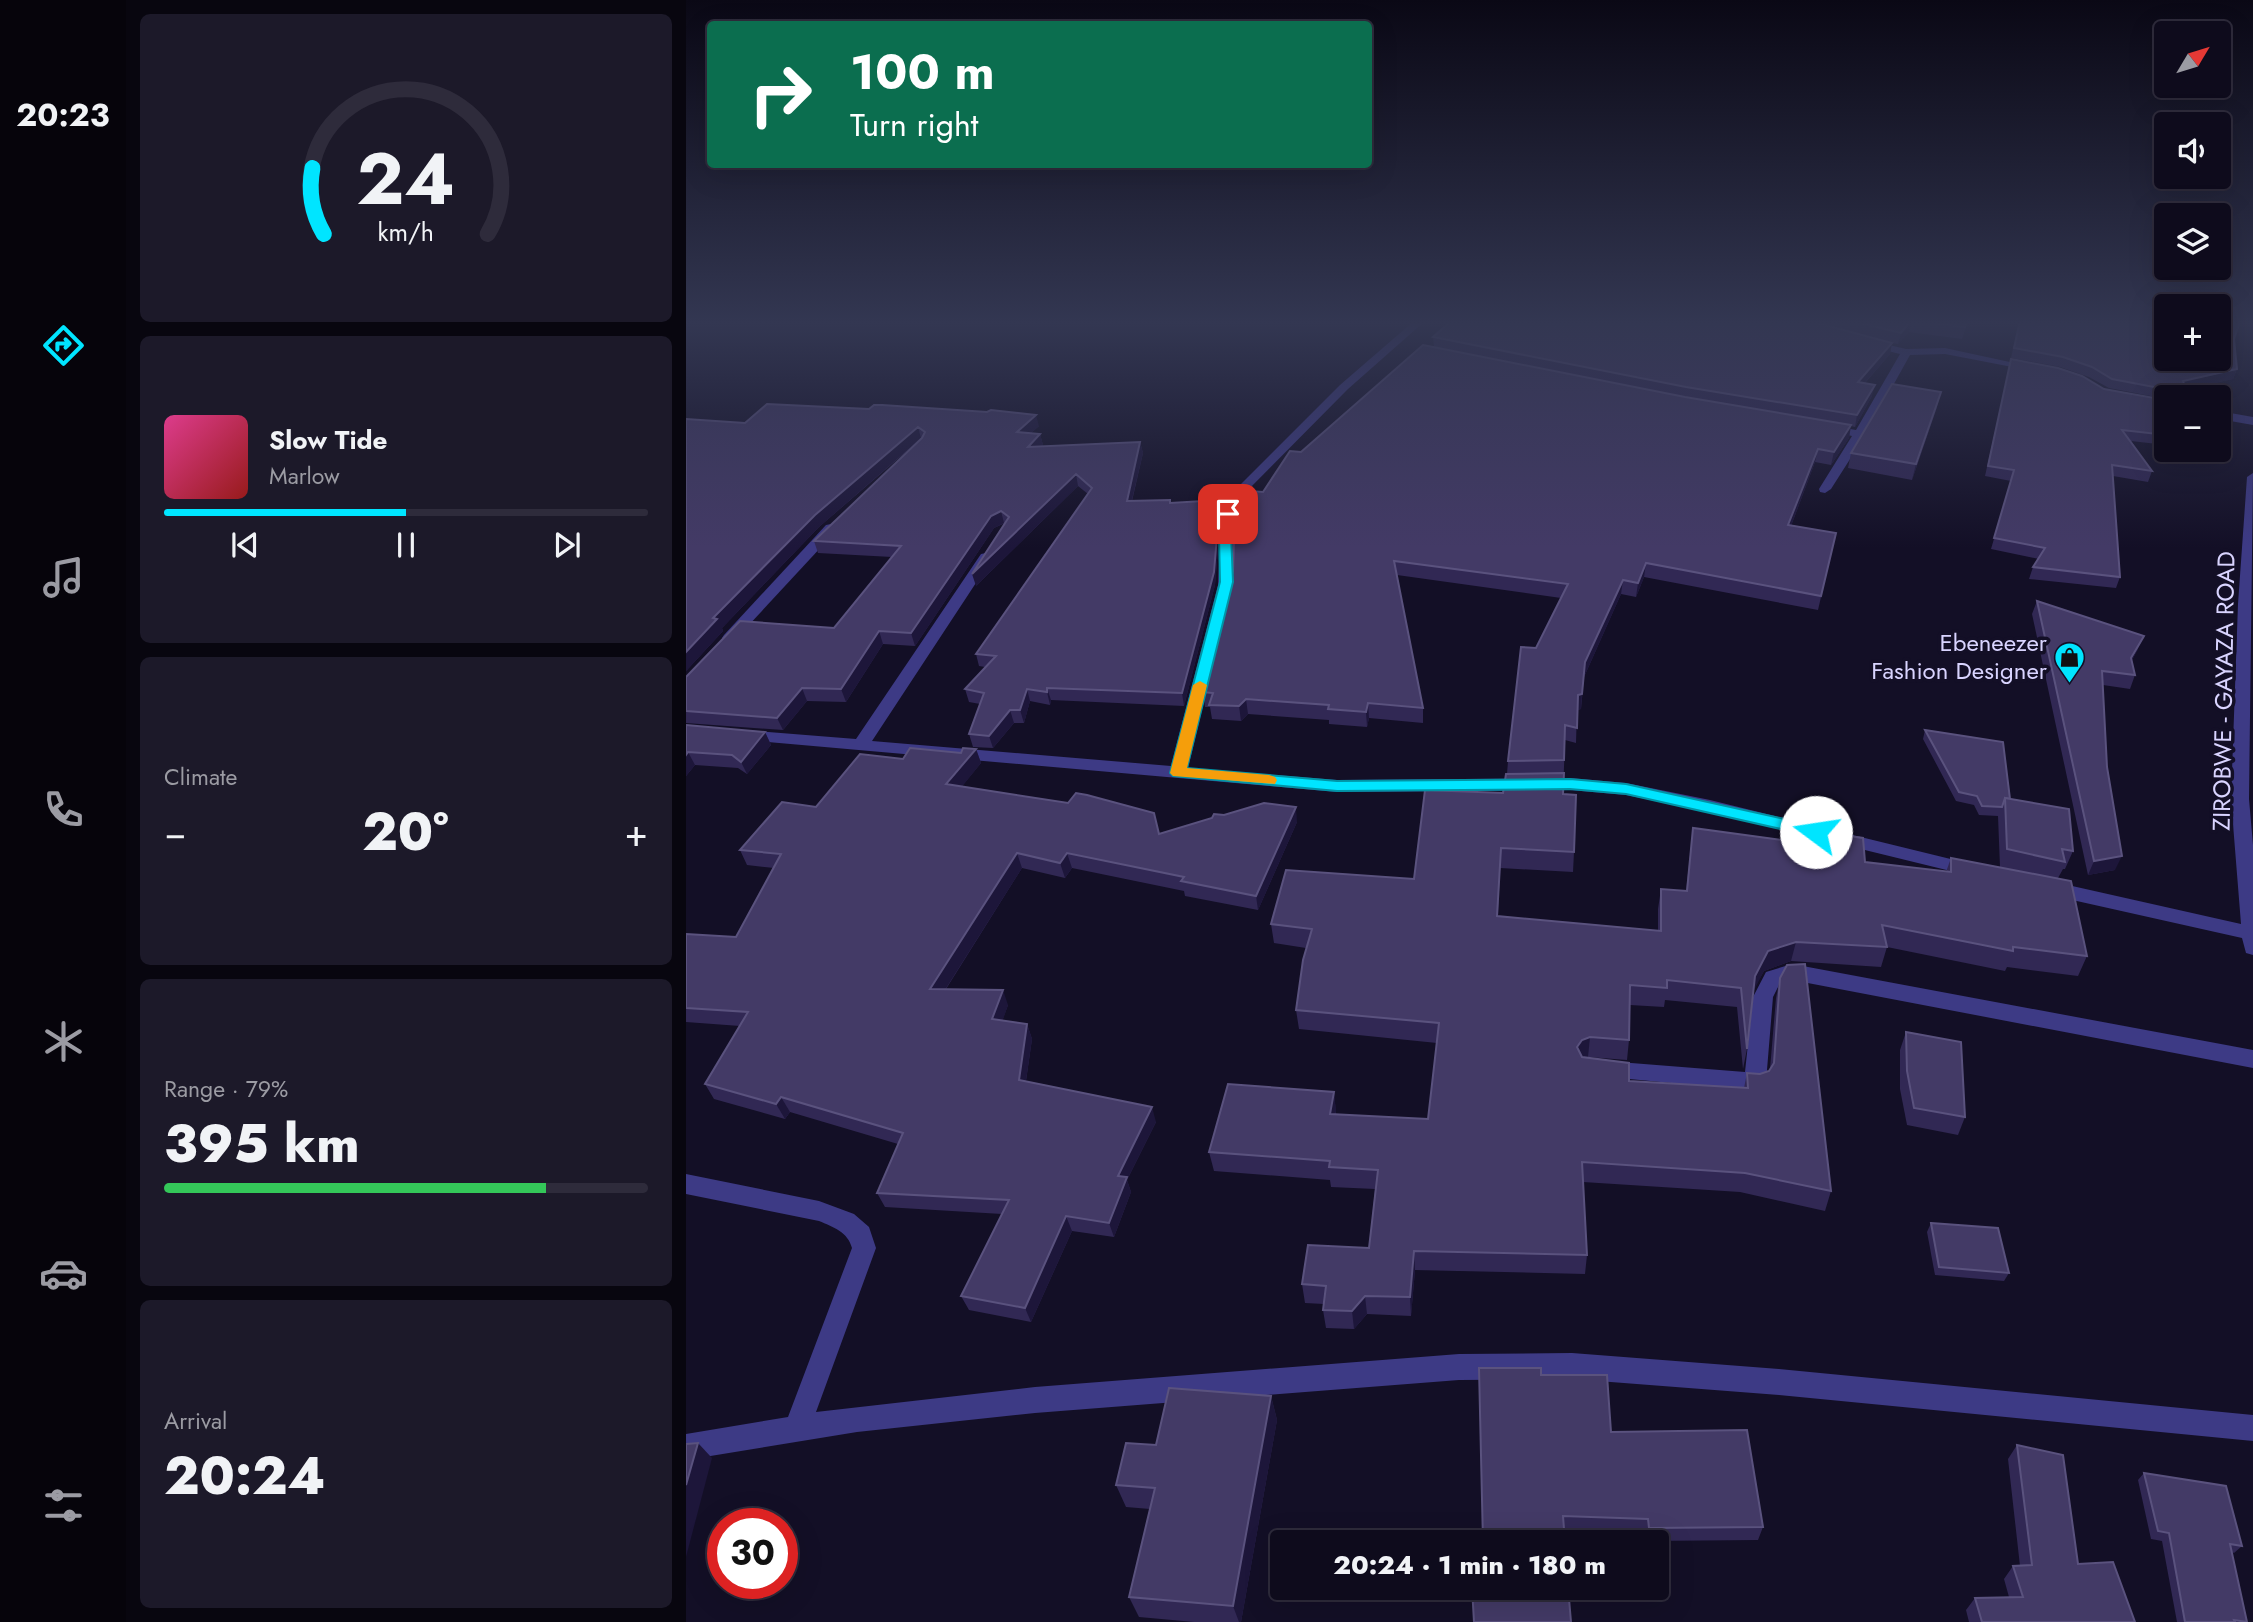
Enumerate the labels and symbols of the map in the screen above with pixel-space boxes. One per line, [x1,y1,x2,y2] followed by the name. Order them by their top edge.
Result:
[2154,21,2231,98] north arrow
[1198,484,1258,544] pin
[2204,551,2243,831] street label: ZIROBWE - GAYAZA ROAD
[1871,625,2048,688] place label: Ebeneezer Fashion Designer
[2053,640,2087,684] shop icon: Ebeneezer Fashion Designer
[1779,795,1853,869] position arrow
[707,1508,798,1599] speed limit sign: 30

